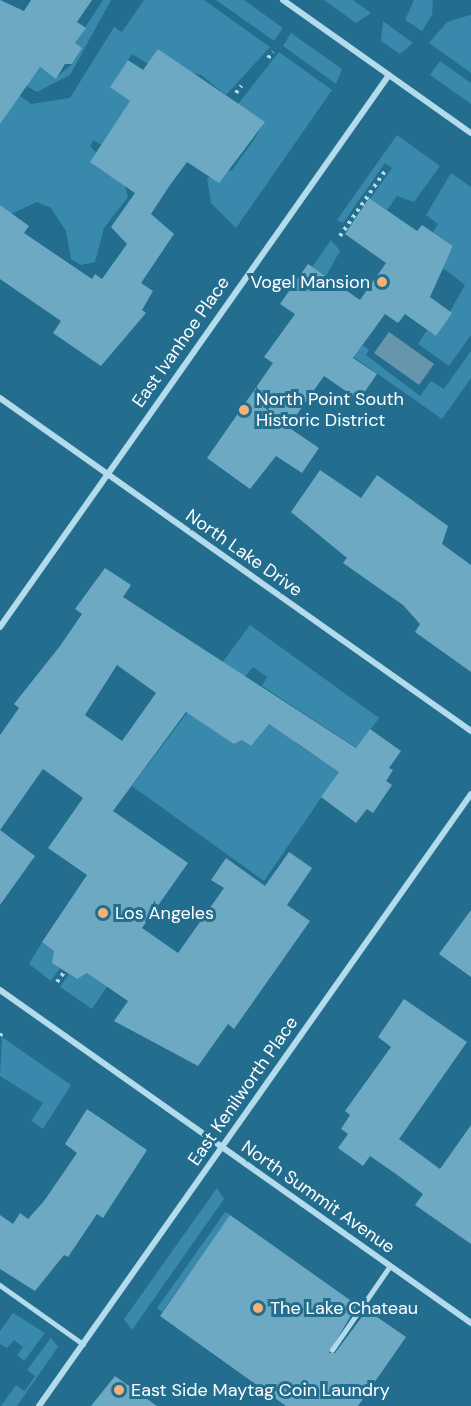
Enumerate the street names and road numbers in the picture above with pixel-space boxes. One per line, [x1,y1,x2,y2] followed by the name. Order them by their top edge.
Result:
[128,272,234,412] street label: East Ivanhoe Place
[182,505,306,601] street label: North Lake Drive
[183,1012,303,1170] street label: East Kenilworth Place
[237,1136,399,1258] street label: North Summit Avenue

